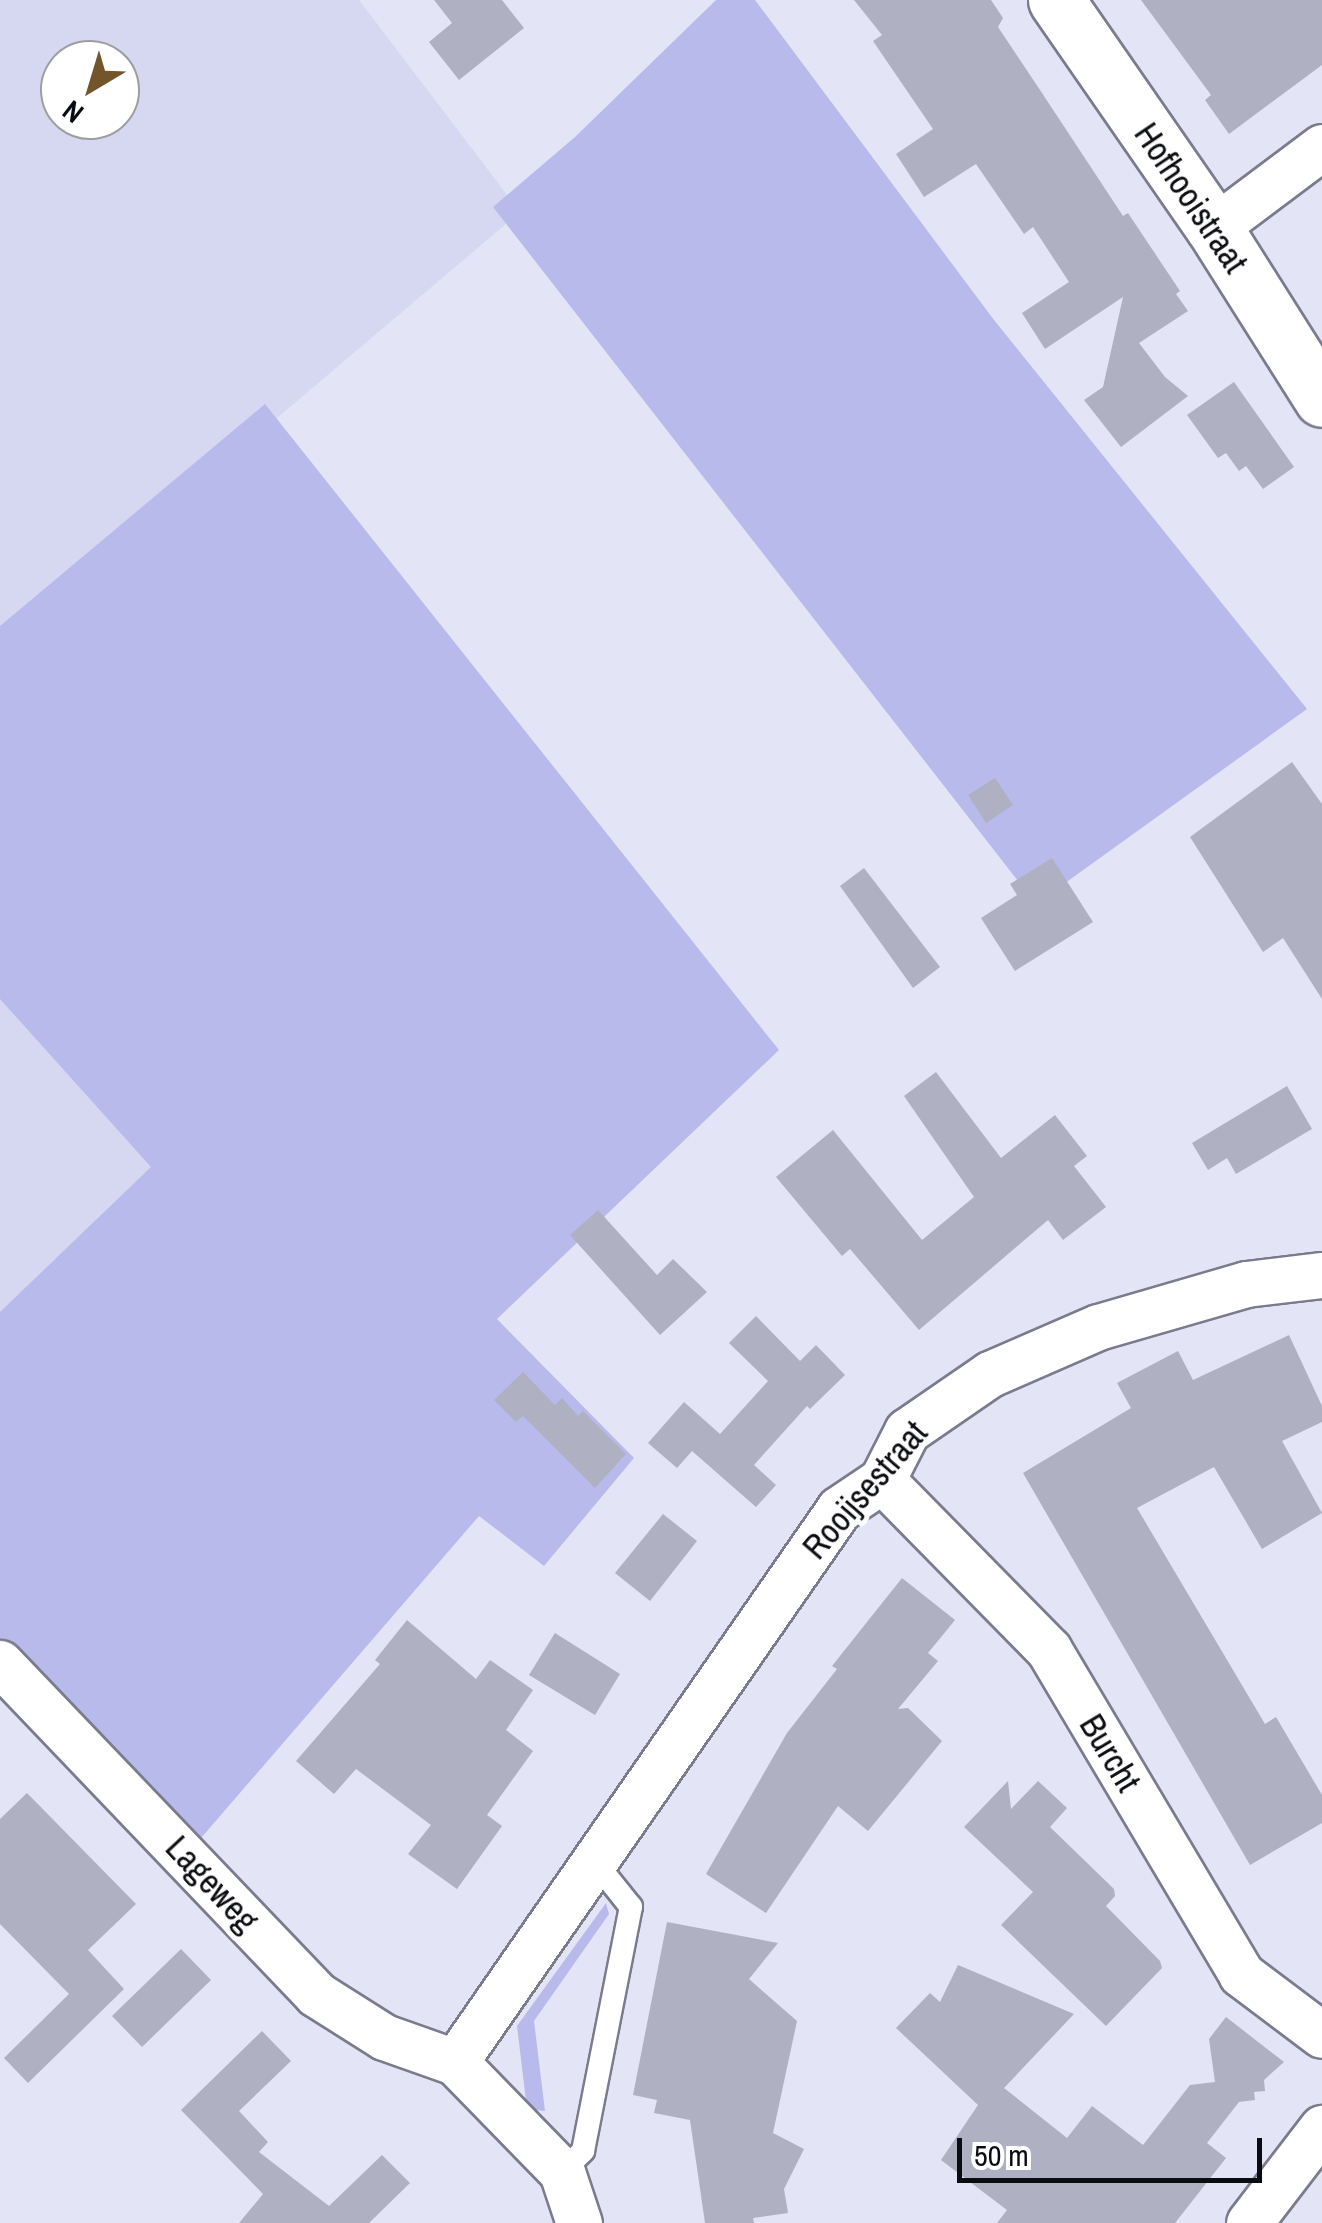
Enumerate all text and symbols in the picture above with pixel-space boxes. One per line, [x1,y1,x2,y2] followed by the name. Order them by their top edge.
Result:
[40,40,140,140] north arrow
[55,92,91,132] text: N
[1125,115,1257,281] street label: Hofhooistraat
[794,1412,936,1568] street label: Rooijsestraat
[1071,1707,1149,1799] street label: Burcht
[157,1827,267,1941] street label: Lageweg
[962,2118,1267,2180] scale bar
[974,2135,1029,2175] text: 50 m

